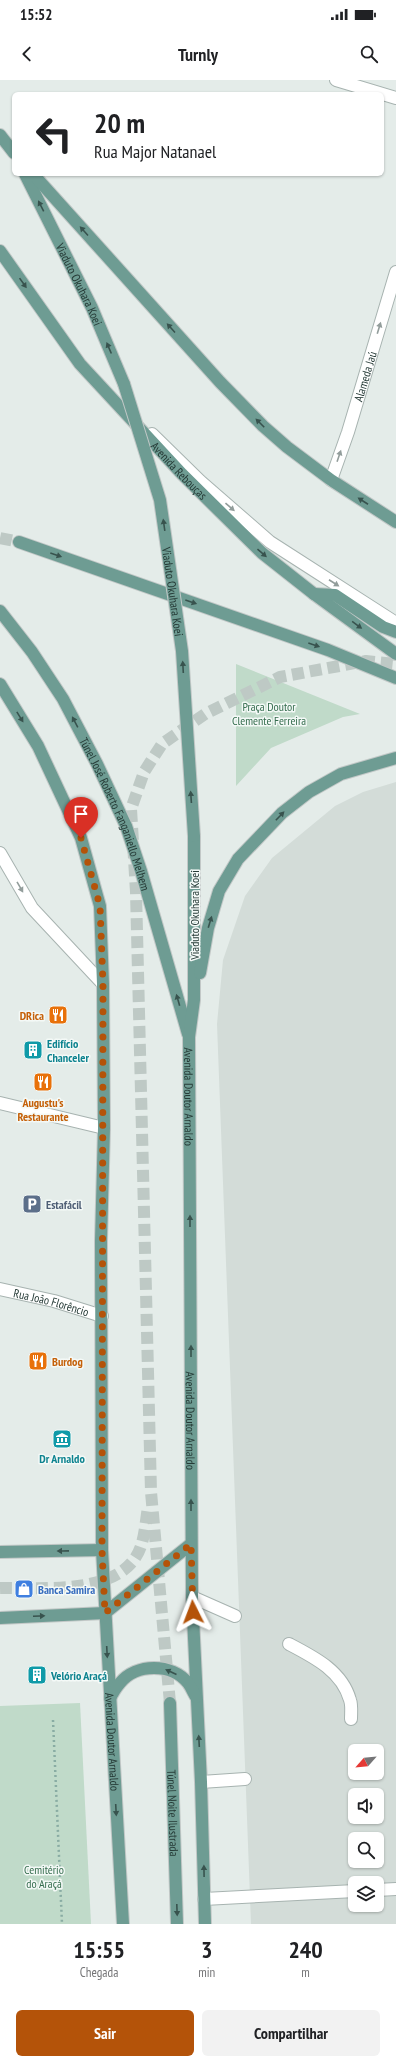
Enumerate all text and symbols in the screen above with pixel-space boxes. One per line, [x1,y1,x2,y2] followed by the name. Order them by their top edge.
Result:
[20,5,52,24] text: 15:52
[16,43,38,65] icon: back
[178,43,218,66] text: Turnly
[358,43,380,65] icon: search
[94,104,145,141] text: 20 m
[28,108,80,160] icon: left
[94,140,216,163] text: Rua Major Natanael
[38,200,44,212] one-way arrow
[79,226,89,236] one-way arrow
[53,240,106,328] street label: Viaduto Okuhara Koei
[19,277,27,288] one-way arrow
[376,322,382,334] one-way arrow
[167,323,176,332] one-way arrow
[106,343,112,354] one-way arrow
[350,350,379,403] street label: Alameda Jaú
[255,418,265,428] one-way arrow
[148,438,211,502] street label: Avenida Rebouças
[337,450,343,462] one-way arrow
[358,497,368,505] one-way arrow
[224,502,235,511] one-way arrow
[161,518,167,531] one-way arrow
[159,545,187,637] street label: Viaduto Okuhara Koei
[257,549,268,558] one-way arrow
[50,552,62,558] one-way arrow
[329,579,339,587] one-way arrow
[186,600,198,606] one-way arrow
[351,621,362,629] one-way arrow
[309,643,321,649] one-way arrow
[180,660,186,673] one-way arrow
[232,699,306,728] park label: Praça Doutor Clemente Ferreira
[17,711,24,723] one-way arrow
[71,716,78,727] one-way arrow
[77,735,154,892] street label: Túnel José Roberto Fanganiello Melhem
[188,791,195,803] one-way arrow
[64,797,98,838] pin
[70,803,92,825] icon: arrive
[275,811,285,821] one-way arrow
[187,870,202,961] street label: Viaduto Okuhara Koei
[16,881,23,893] one-way arrow
[207,916,213,928] one-way arrow
[175,994,181,1006] one-way arrow
[47,1004,69,1026] restaurant icon: DRica
[20,1008,44,1023] place label: DRica
[47,1036,89,1065] place label: Edifício Chanceler
[22,1039,44,1061] building icon: Edifício Chanceler
[182,1047,197,1146] street label: Avenida Doutor Arnaldo
[32,1071,54,1093] restaurant icon: Augustu's Restaurante
[17,1095,69,1124] place label: Augustu's Restaurante
[21,1193,43,1215] parking icon: Estafácil
[46,1197,82,1212] place label: Estafácil
[187,1214,193,1227] one-way arrow
[12,1285,91,1319] street label: Rua João Florêncio
[188,1344,194,1357] one-way arrow
[27,1350,49,1372] restaurant icon: Burdog
[52,1354,83,1369] place label: Burdog
[183,1371,199,1470] street label: Avenida Doutor Arnaldo
[51,1428,73,1450] museum icon: Dr Arnaldo
[39,1451,85,1466] place label: Dr Arnaldo
[188,1498,194,1511] one-way arrow
[57,1547,69,1554] one-way arrow
[13,1578,35,1600] shop icon: Banca Samira
[38,1582,95,1597] place label: Banca Samira
[172,1591,214,1633] position arrow
[33,1613,46,1619] one-way arrow
[104,1646,111,1658] one-way arrow
[26,1664,48,1686] building icon: Velório Araçá
[50,1668,107,1683] place label: Velório Araçá
[166,1669,177,1675] one-way arrow
[103,1692,123,1791] street label: Avenida Doutor Arnaldo
[196,1735,203,1747] one-way arrow
[348,1744,384,1780] north arrow
[348,1744,384,1912] map controls
[165,1769,182,1857] street label: Túnel Noite Ilustrada
[348,1788,384,1824] button: sound
[113,1804,120,1816] one-way arrow
[348,1832,384,1868] button: search
[24,1862,64,1891] park label: Cemitério do Araçá
[200,1865,207,1877] one-way arrow
[348,1876,384,1912] button: layers
[173,1904,180,1916] one-way arrow
[73,1934,125,1965] text: 15:55
[201,1934,212,1965] text: 3
[288,1934,323,1965] text: 240
[80,1964,118,1981] text: Chegada
[198,1964,215,1981] text: min
[301,1964,310,1981] text: m
[16,2010,194,2056] button: Sair
[202,2010,380,2056] button: Compartilhar

